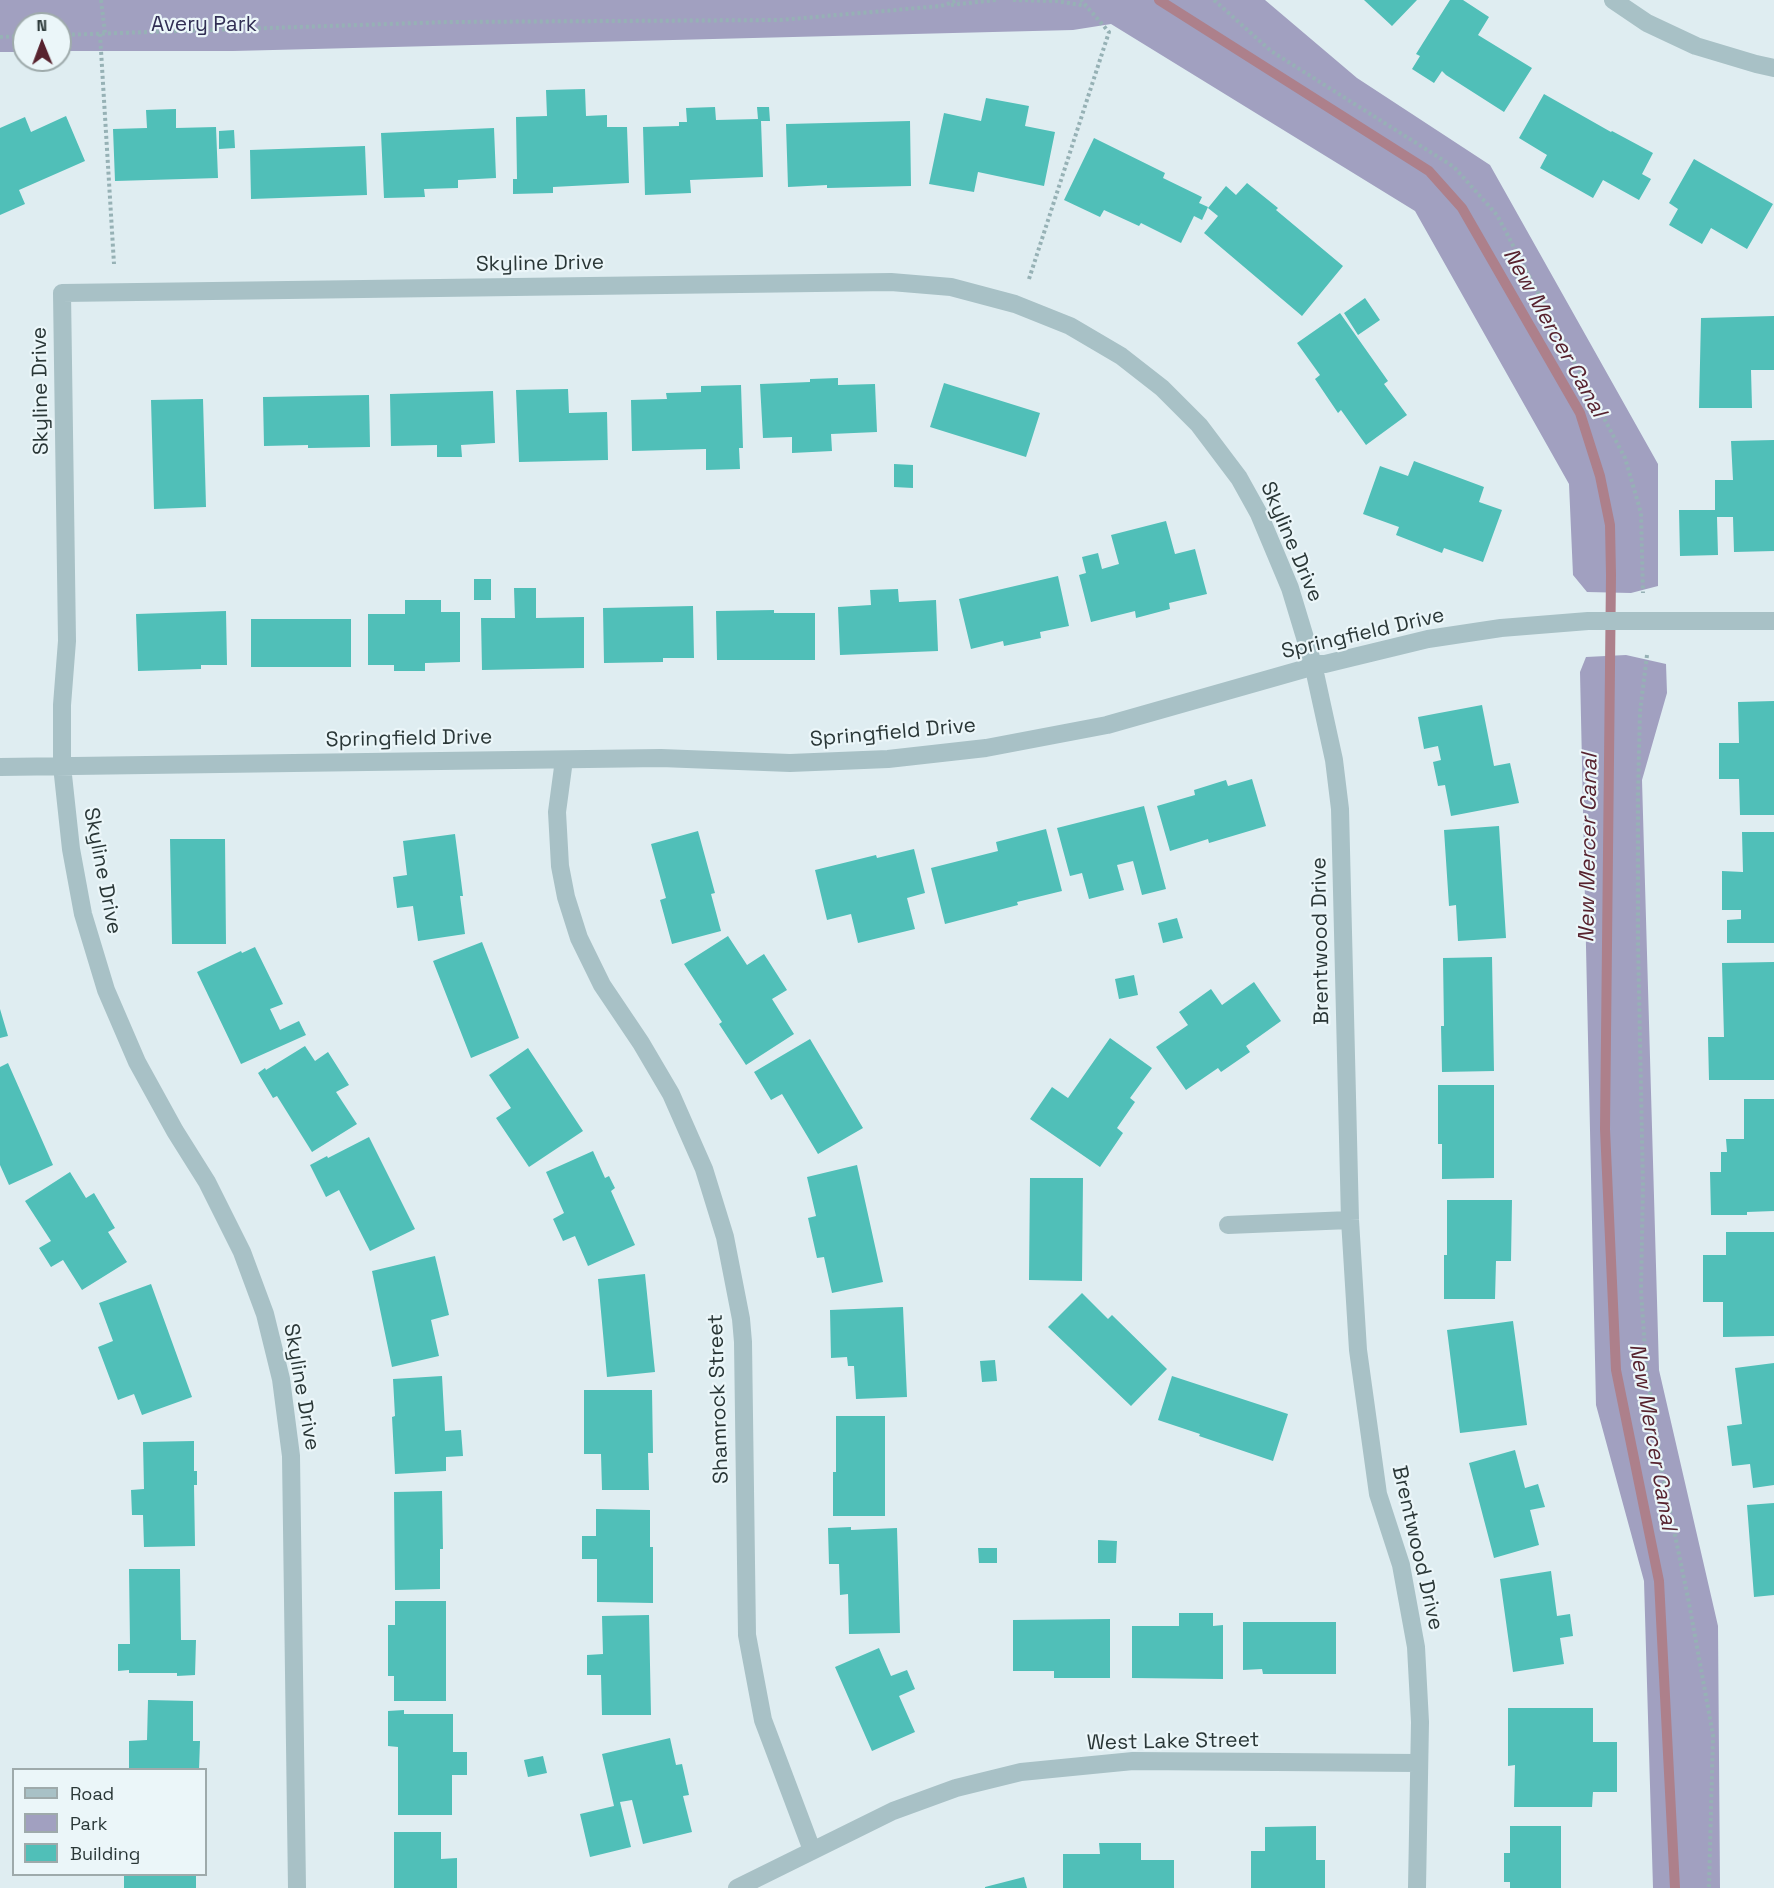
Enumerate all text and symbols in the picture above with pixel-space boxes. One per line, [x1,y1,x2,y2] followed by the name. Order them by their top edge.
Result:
[12,12,72,72] north arrow
[151,12,257,38] park label: Avery Park
[36,15,47,36] text: N
[1497,244,1611,422] water label: New Mercer Canal
[476,250,604,278] street label: Skyline Drive
[27,327,55,455] street label: Skyline Drive
[1254,478,1328,606] street label: Skyline Drive
[1279,603,1447,665] street label: Springfield Drive
[809,713,977,753] street label: Springfield Drive
[326,725,492,753] street label: Springfield Drive
[1574,753,1604,943] water label: New Mercer Canal
[77,806,127,936] street label: Skyline Drive
[1307,857,1335,1025] street label: Brentwood Drive
[703,1314,735,1484] street label: Shamrock Street
[277,1322,325,1452] street label: Skyline Drive
[1623,1342,1681,1532] water label: New Mercer Canal
[1386,1463,1448,1633] street label: Brentwood Drive
[1086,1728,1260,1756] street label: West Lake Street
[12,1768,207,1876] legend
[70,1782,114,1805] text: Road
[70,1812,107,1835] text: Park
[70,1842,140,1865] text: Building

